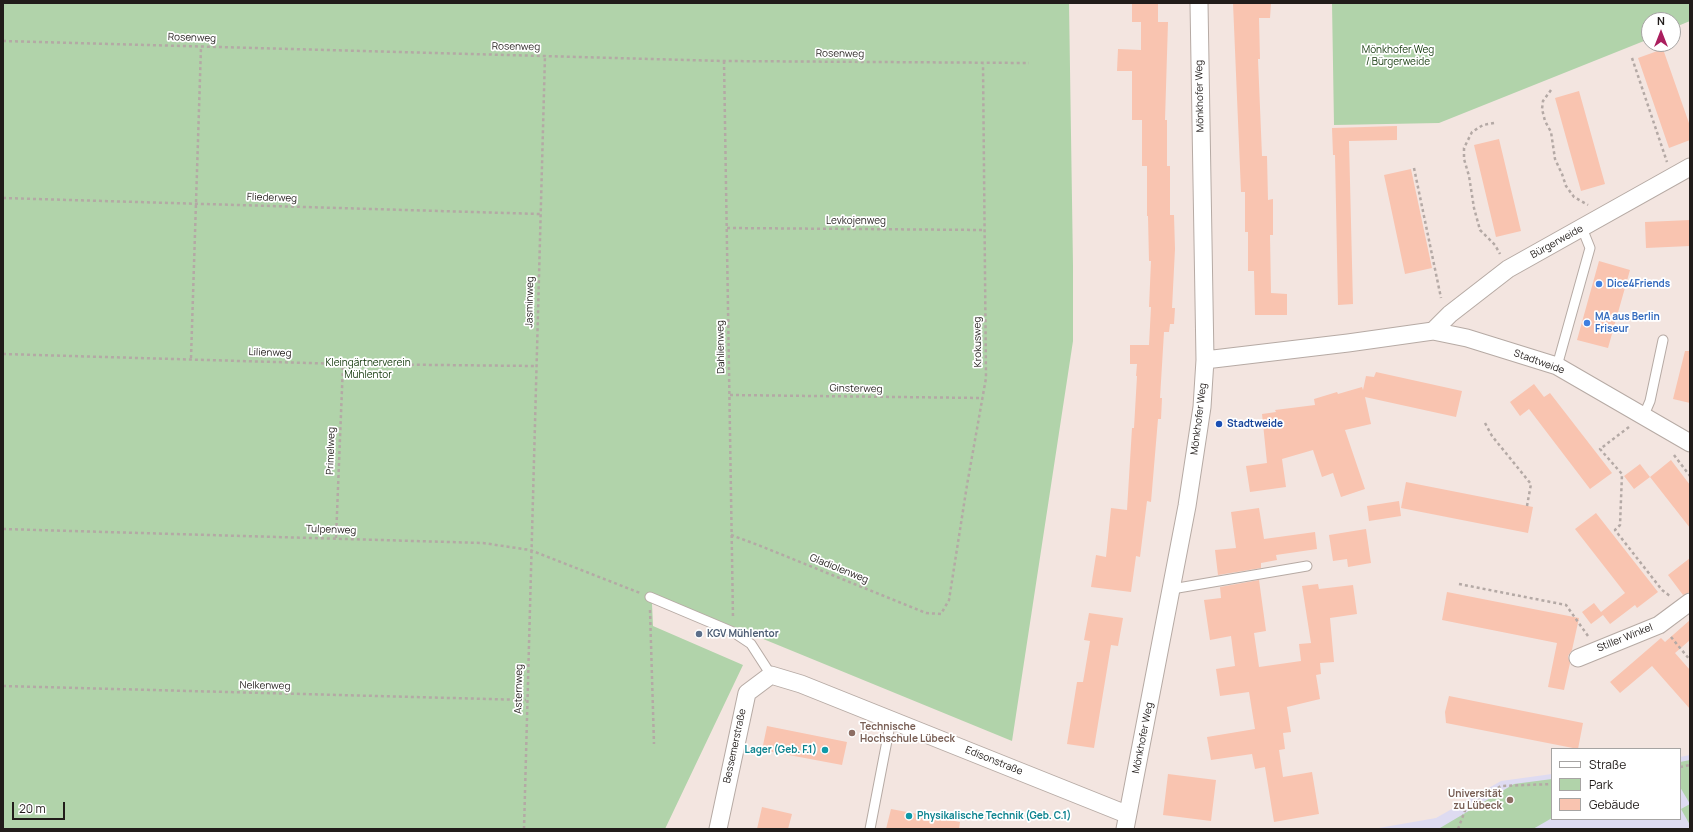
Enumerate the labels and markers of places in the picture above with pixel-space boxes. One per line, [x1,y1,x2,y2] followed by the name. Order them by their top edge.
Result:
[1607,278,1670,290] place label: Dice4Friends
[1594,279,1604,289] marker: Dice4Friends
[1595,311,1660,334] place label: MA aus Berlin Friseur
[1582,318,1592,328] marker: MA aus Berlin Friseur
[1227,418,1283,430] place label: Stadtweide
[1214,419,1224,429] marker: Stadtweide
[707,628,779,640] place label: KGV Mühlentor
[694,629,704,639] marker: KGV Mühlentor
[860,721,955,744] place label: Technische Hochschule Lübeck
[847,728,857,738] marker: Technische Hochschule Lübeck
[745,744,817,756] place label: Lager (Geb. F.1)
[820,745,830,755] marker: Lager (Geb. F.1)
[1448,788,1502,812] place label: Universität zu Lübeck
[1505,795,1515,805] marker: Universität zu Lübeck
[917,810,1071,822] place label: Physikalische Technik (Geb. C.1)
[904,811,914,821] marker: Physikalische Technik (Geb. C.1)

